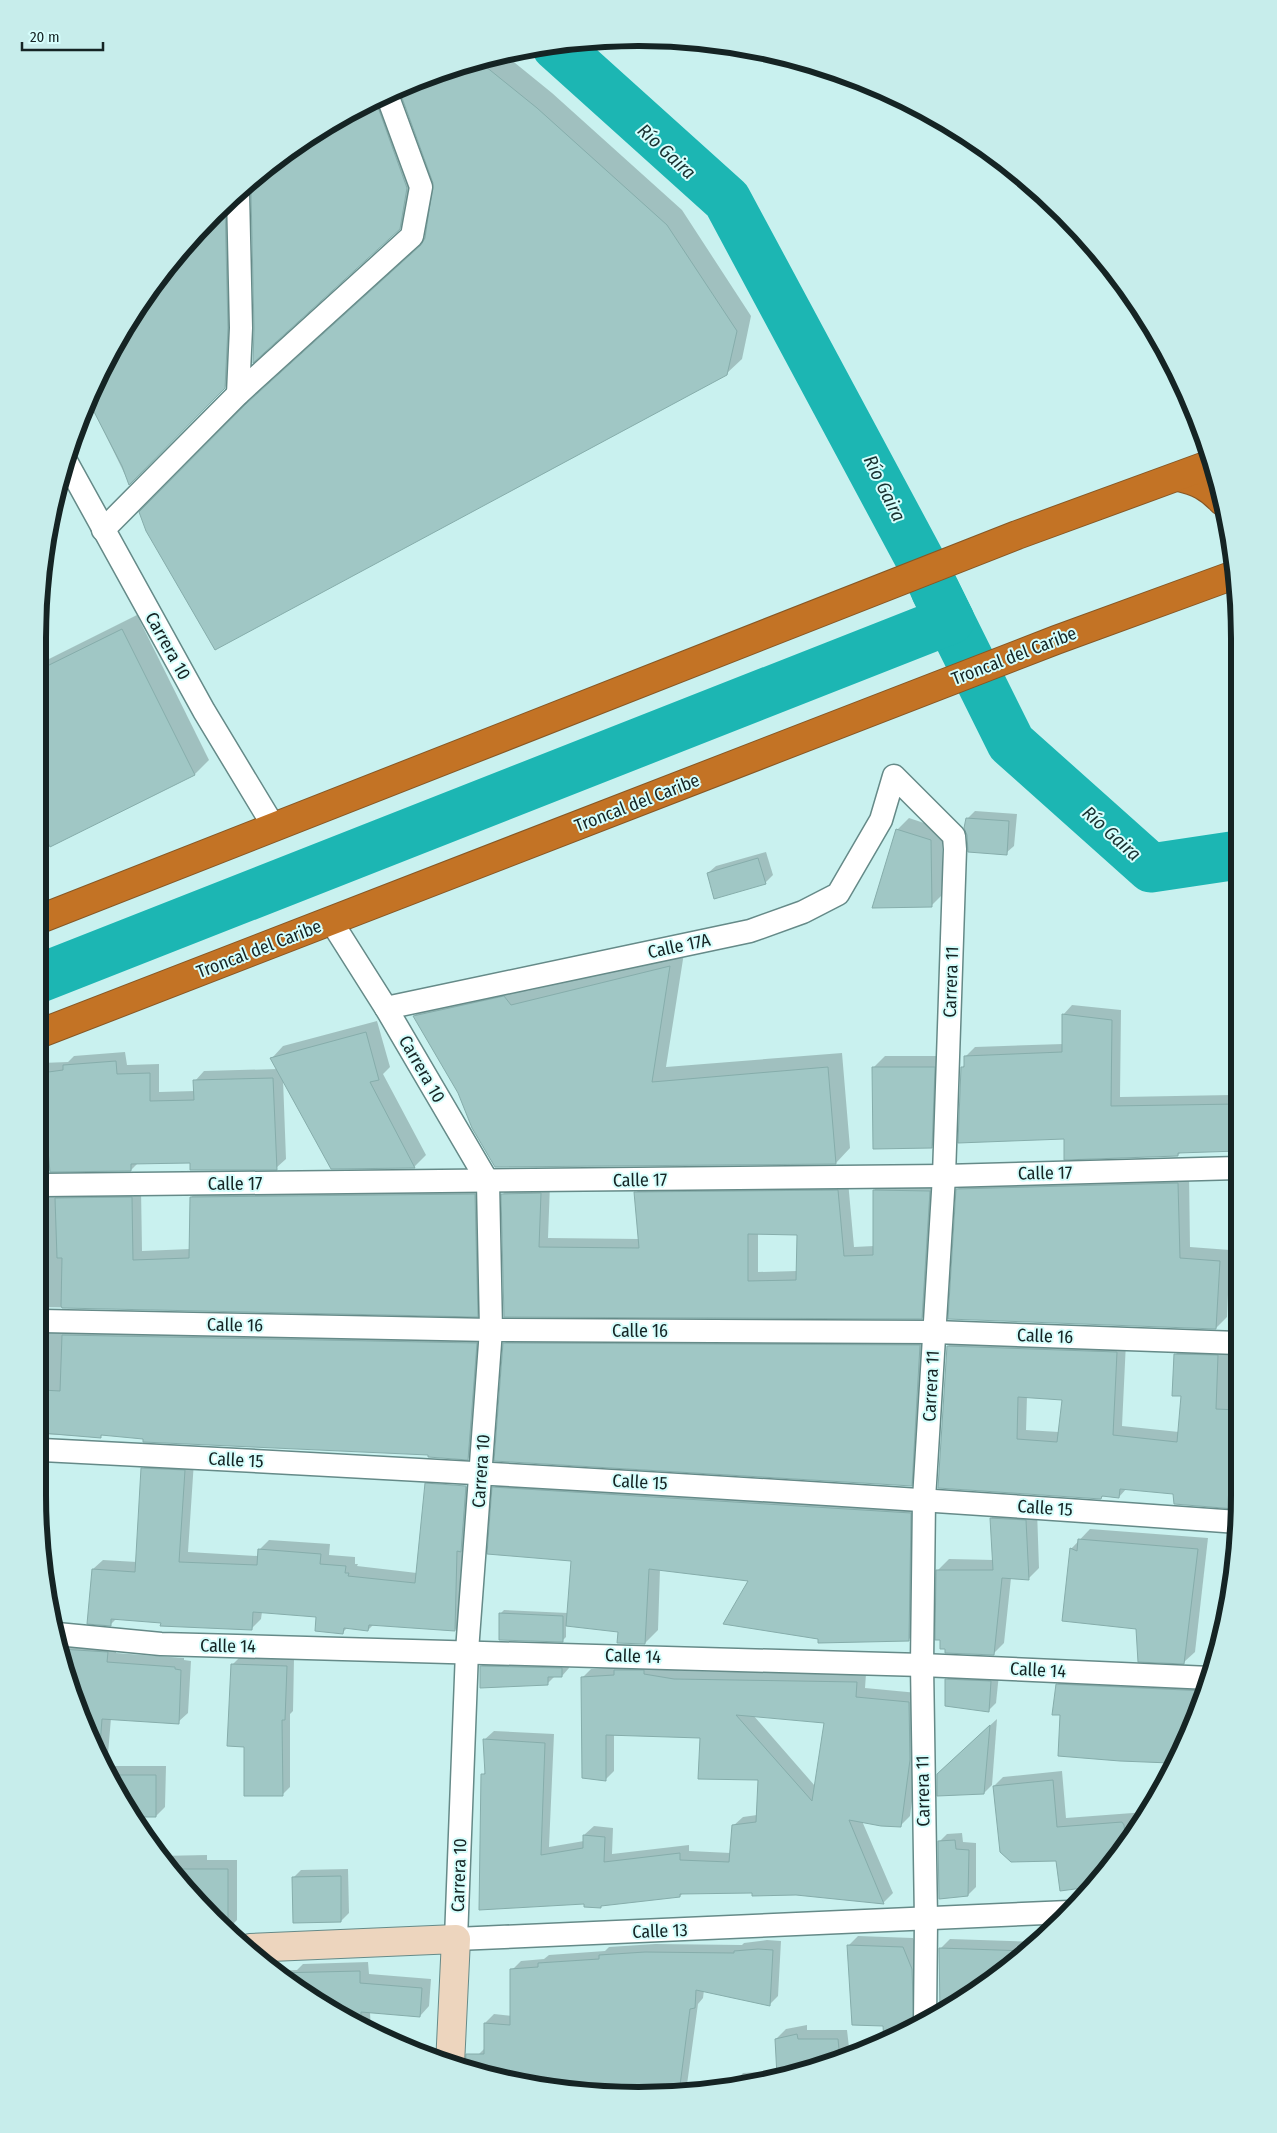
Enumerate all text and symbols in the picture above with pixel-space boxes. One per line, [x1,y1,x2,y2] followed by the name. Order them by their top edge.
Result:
[22,20,104,52] scale bar
[30,28,60,46] text: 20 m
[633,119,700,184] water label: Río Gaira
[859,451,910,525] water label: Río Gaira
[140,608,196,684] street label: Carrera 10
[948,622,1080,690] street label: Troncal del Caribe
[571,769,703,837] street label: Troncal del Caribe
[1078,801,1146,866] water label: Río Gaira
[193,915,325,983] street label: Troncal del Caribe
[646,929,713,963] street label: Calle 17A
[939,946,963,1018] street label: Carrera 11
[394,1031,450,1107] street label: Carrera 10
[1018,1162,1072,1184] street label: Calle 17
[613,1169,667,1191] street label: Calle 17
[208,1173,262,1195] street label: Calle 17
[207,1314,263,1336] street label: Calle 16
[612,1320,668,1342] street label: Calle 16
[1017,1324,1073,1348] street label: Calle 16
[918,1350,944,1422] street label: Carrera 11
[467,1433,495,1509] street label: Carrera 10
[208,1448,264,1472] street label: Calle 15
[612,1470,668,1494] street label: Calle 15
[1017,1495,1073,1521] street label: Calle 15
[200,1635,256,1657] street label: Calle 14
[605,1644,662,1668] street label: Calle 14
[1010,1658,1067,1682] street label: Calle 14
[911,1755,935,1827] street label: Carrera 11
[447,1838,471,1912] street label: Carrera 10
[632,1919,688,1943] street label: Calle 13

